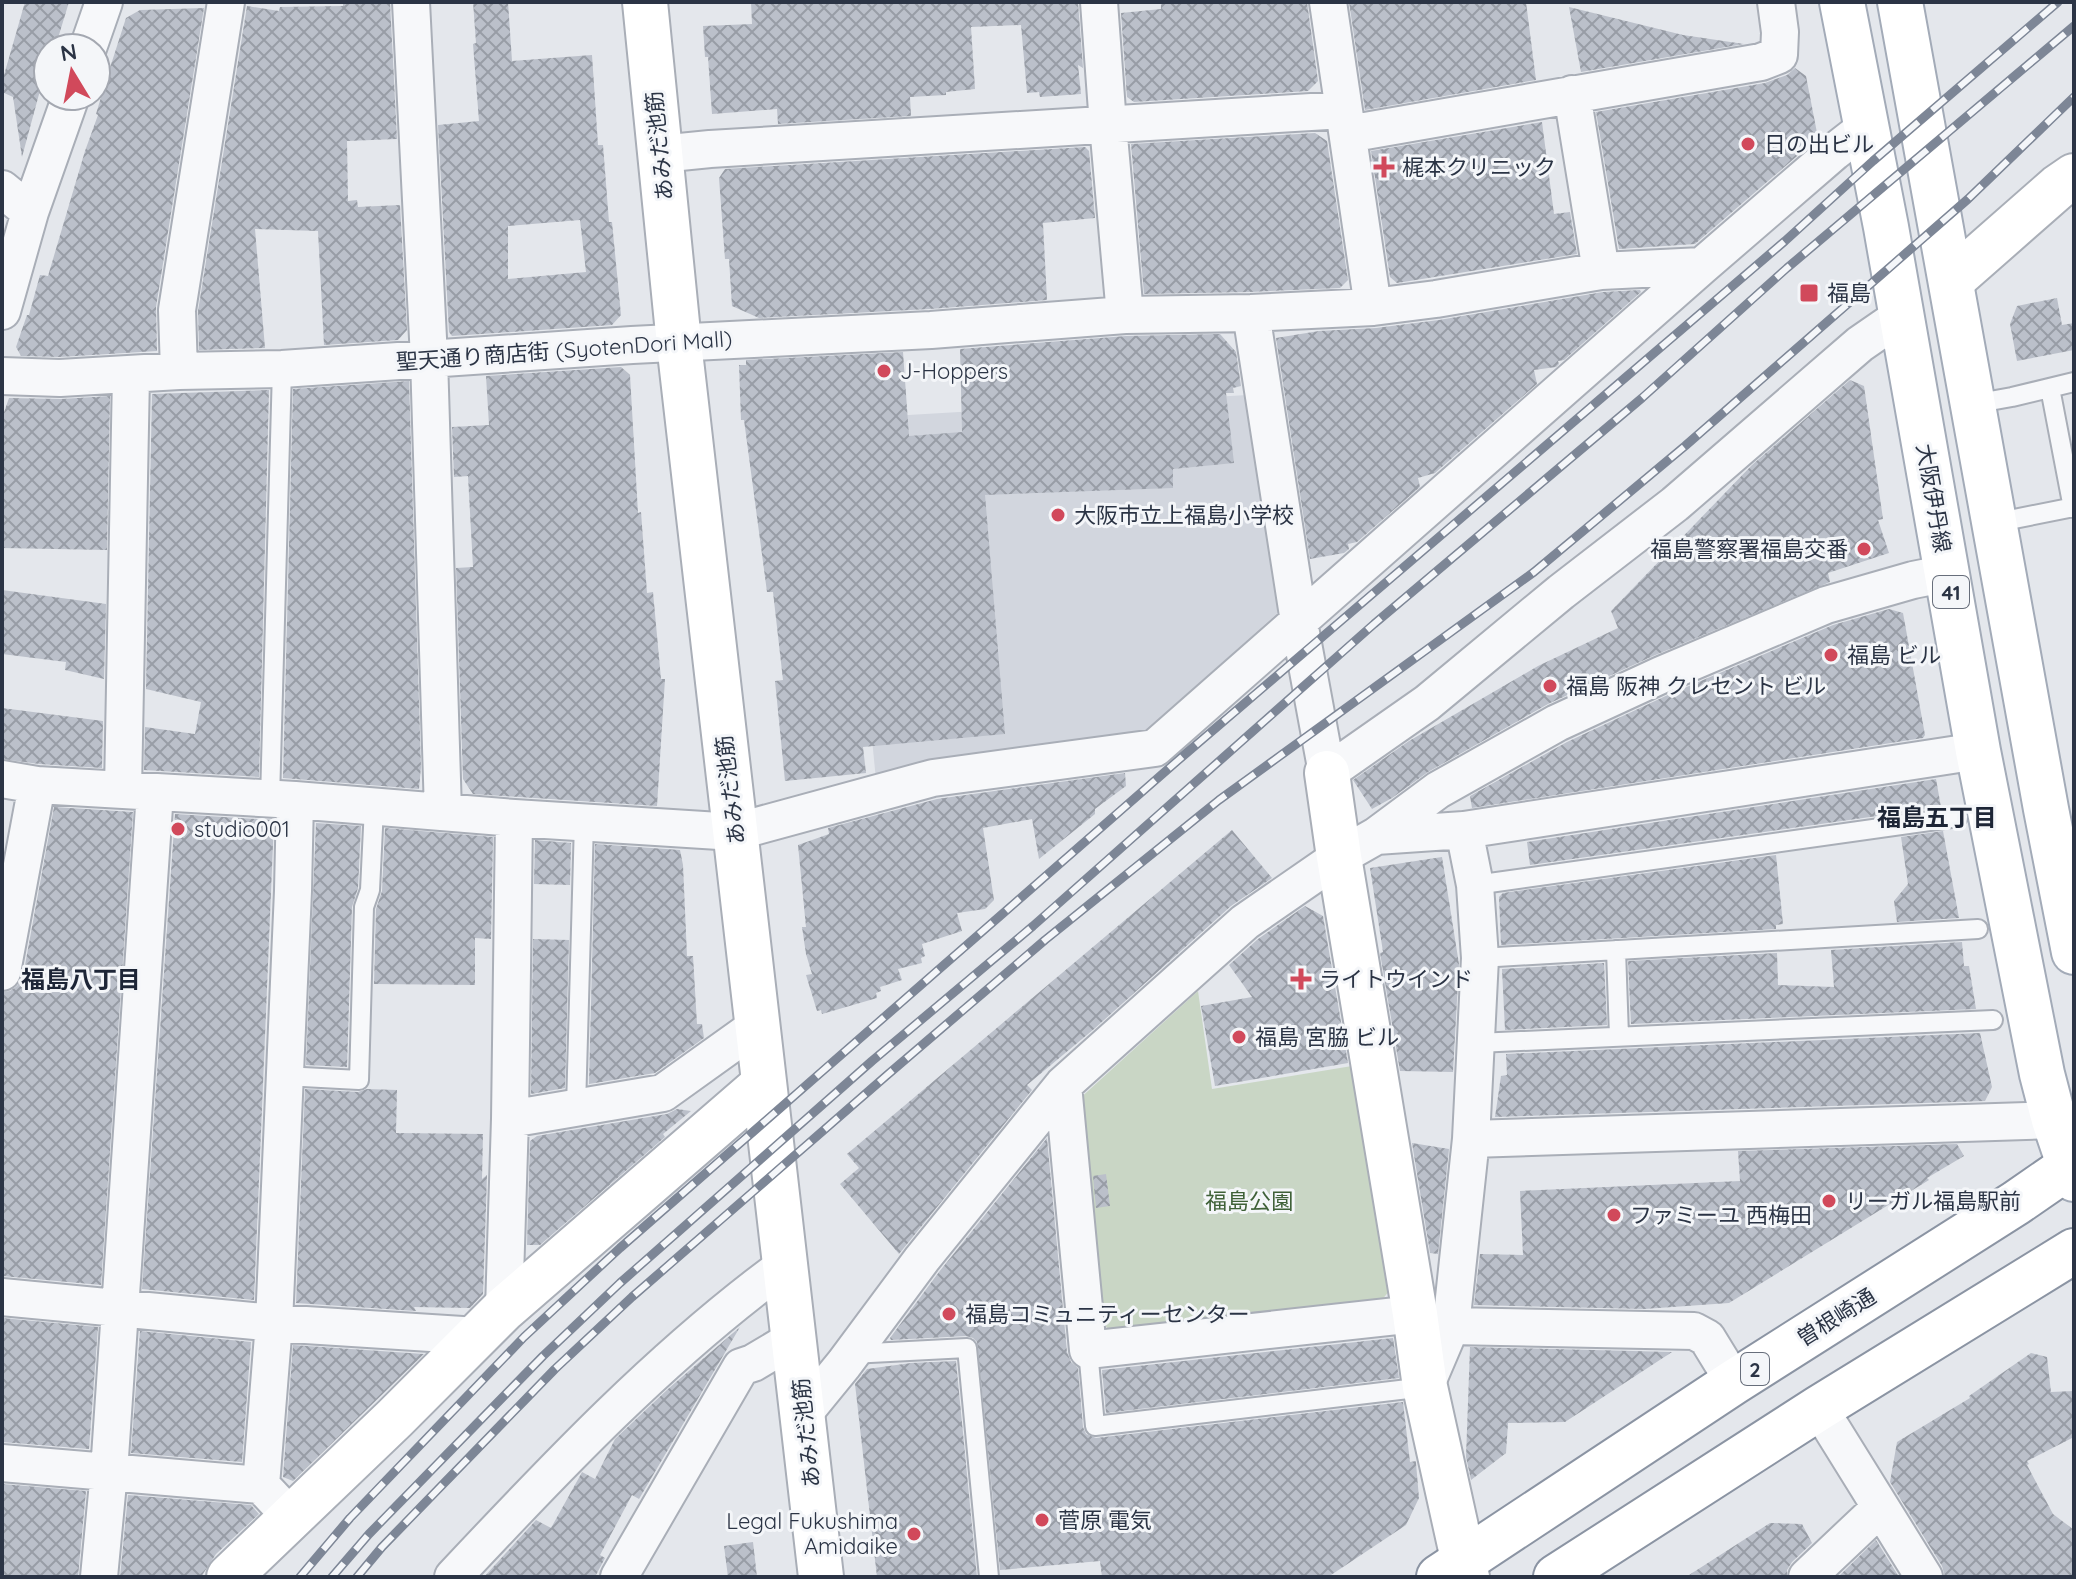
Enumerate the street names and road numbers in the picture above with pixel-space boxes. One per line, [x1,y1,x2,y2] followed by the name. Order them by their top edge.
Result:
[639,90,679,202] street label: あみだ池筋
[395,324,733,376] street label: 聖天通り商店街 (SyotenDori Mall)
[1911,441,1957,555] street label: 大阪伊丹線
[1933,576,1969,608] road number: 41
[709,734,751,846] street label: あみだ池筋
[1791,1282,1881,1352] street label: 曽根崎通
[1741,1353,1769,1385] road number: 2
[786,1377,826,1489] street label: あみだ池筋

